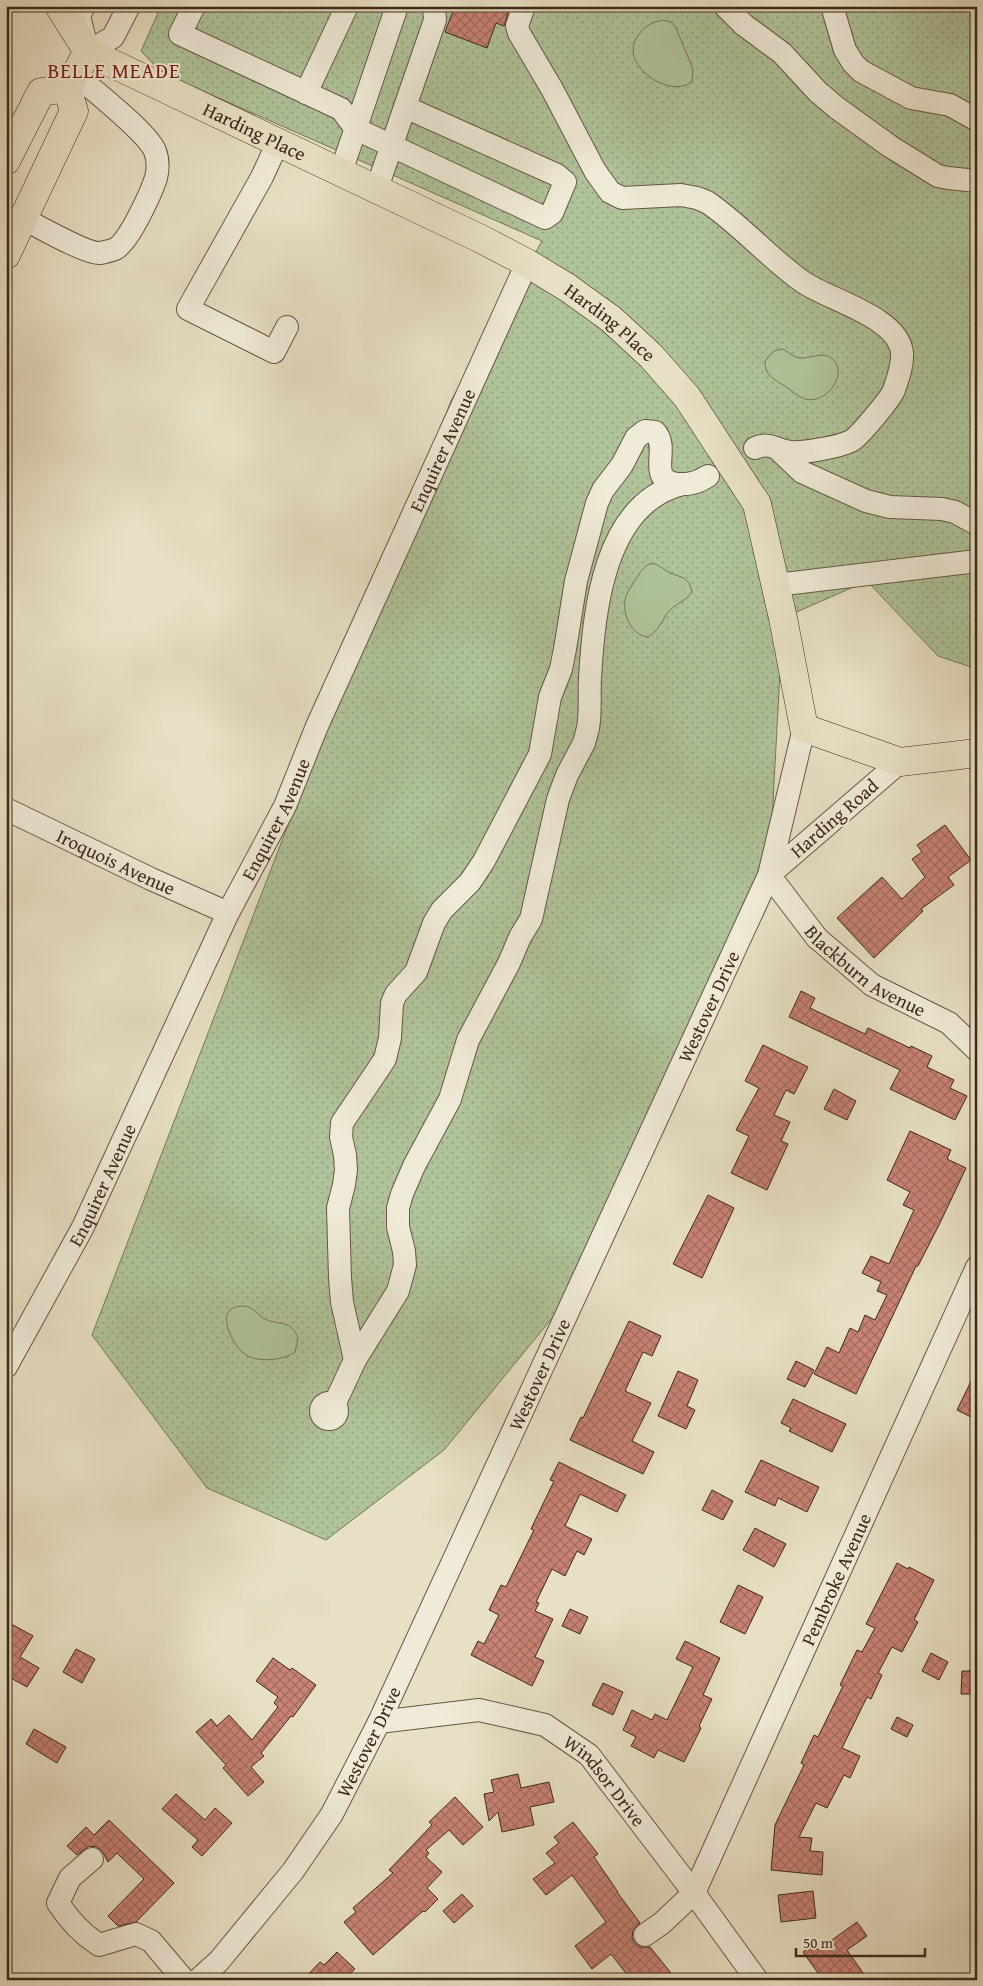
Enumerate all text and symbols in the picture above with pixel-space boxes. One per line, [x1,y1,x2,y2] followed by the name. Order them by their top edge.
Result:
[47,55,181,86] district label: BELLE MEADE
[199,95,311,168] street label: Harding Place
[559,276,662,368] street label: Harding Place
[402,384,482,516] street label: Enquirer Avenue
[234,754,317,885] street label: Enquirer Avenue
[784,771,885,864] street label: Harding Road
[52,821,180,902] street label: Iroquois Avenue
[798,919,931,1023] street label: Blackburn Avenue
[671,946,746,1067] street label: Westover Drive
[61,1119,143,1251] street label: Enquirer Avenue
[501,1314,577,1435] street label: Westover Drive
[794,1508,878,1650] street label: Pembroke Avenue
[329,1681,408,1802] street label: Westover Drive
[558,1728,653,1832] street label: Windsor Drive
[796,1926,924,1958] scale bar
[803,1932,834,1953] text: 50 m

